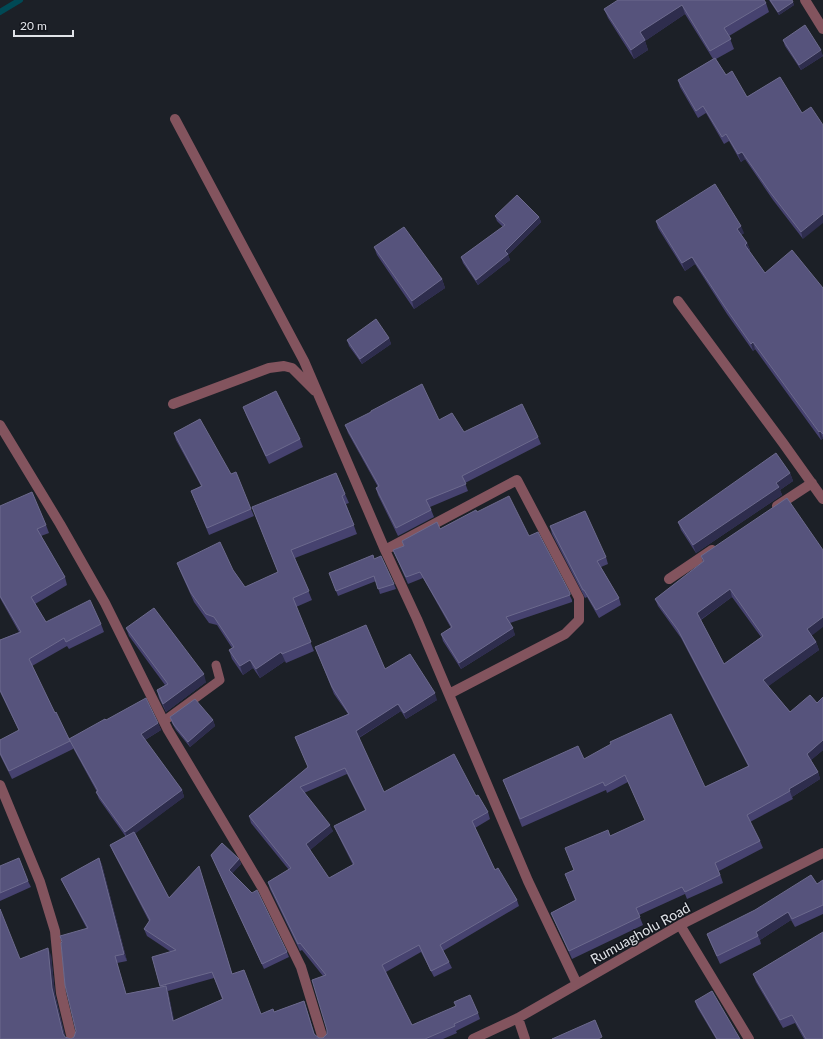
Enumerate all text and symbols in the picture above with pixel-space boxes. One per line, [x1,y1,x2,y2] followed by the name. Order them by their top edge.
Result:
[14,12,73,38] scale bar
[20,18,47,33] text: 20 m
[587,899,693,967] street label: Rumuagholu Road

